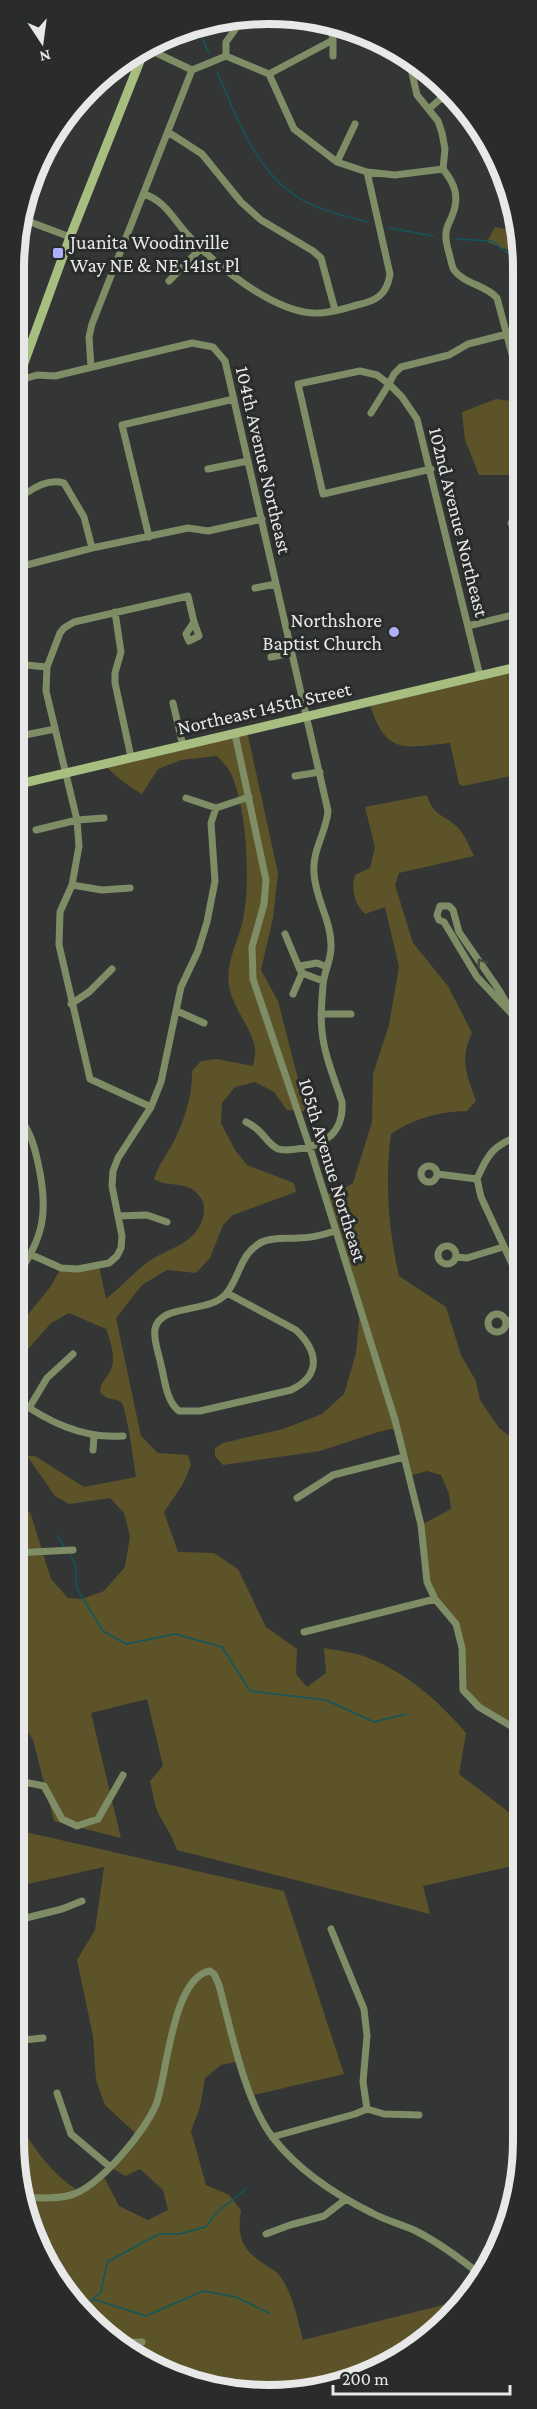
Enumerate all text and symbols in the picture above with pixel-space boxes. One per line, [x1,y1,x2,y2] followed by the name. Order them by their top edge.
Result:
[12,12,72,72] north arrow
[38,47,52,66] text: N
[68,231,240,277] place label: Juanita Woodinville Way NE & NE 141st Pl
[51,246,65,260] marker: Juanita Woodinville Way NE & NE 141st Pl
[232,364,296,556] street label: 104th Avenue Northeast
[425,425,493,620] street label: 102nd Avenue Northeast
[262,609,382,655] place label: Northshore Baptist Church
[387,625,401,639] marker: Northshore Baptist Church
[175,677,353,739] street label: Northeast 145th Street
[477,959,488,970] one-way arrow
[295,1075,372,1265] street label: 105th Avenue Northeast
[333,2358,510,2396] scale bar
[342,2369,389,2389] text: 200 m

